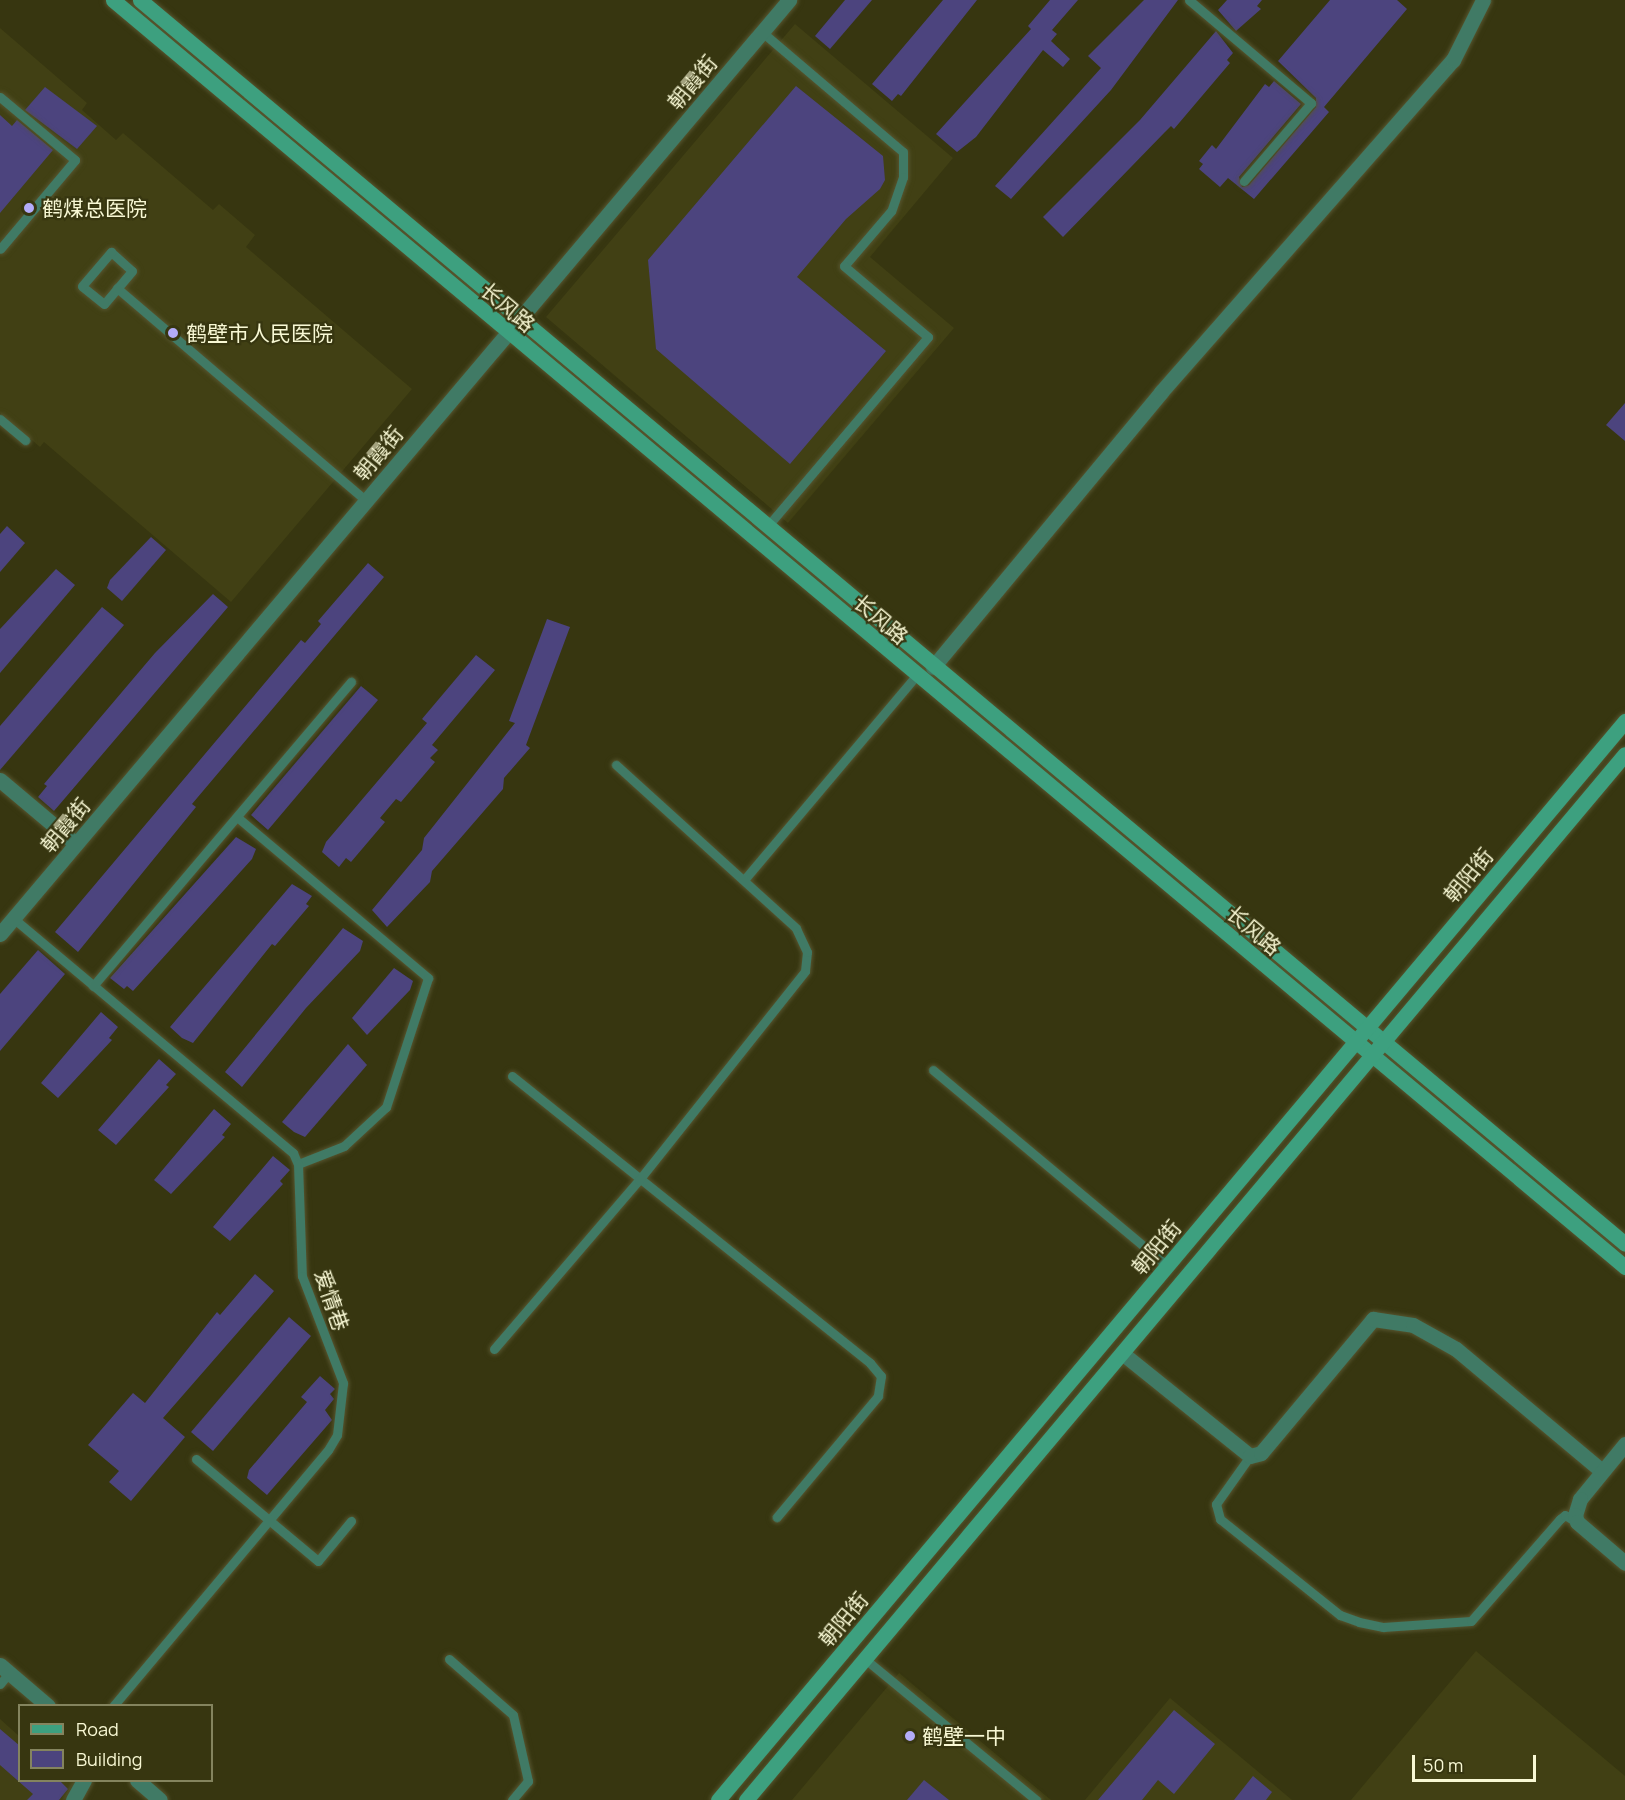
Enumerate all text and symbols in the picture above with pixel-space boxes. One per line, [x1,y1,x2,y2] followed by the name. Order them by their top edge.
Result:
[662,50,722,114] street label: 朝霞街
[42,195,147,221] place label: 鹤煤总医院
[20,199,38,217] marker: 鹤煤总医院
[476,277,540,337] street label: 长风路
[186,320,333,346] place label: 鹤壁市人民医院
[164,324,182,342] marker: 鹤壁市人民医院
[348,421,408,485] street label: 朝霞街
[849,589,913,649] street label: 长风路
[35,793,95,857] street label: 朝霞街
[1438,843,1498,907] street label: 朝阳街
[1222,900,1286,960] street label: 长风路
[1126,1215,1186,1279] street label: 朝阳街
[310,1266,354,1334] street label: 爱情巷
[813,1587,873,1651] street label: 朝阳街
[18,1704,213,1782] legend
[76,1717,119,1741] text: Road
[922,1723,1006,1749] place label: 鹤壁一中
[903,1729,917,1743] marker: 鹤壁一中
[1415,1743,1540,1781] scale bar
[76,1747,142,1771] text: Building
[1423,1753,1463,1777] text: 50 m

